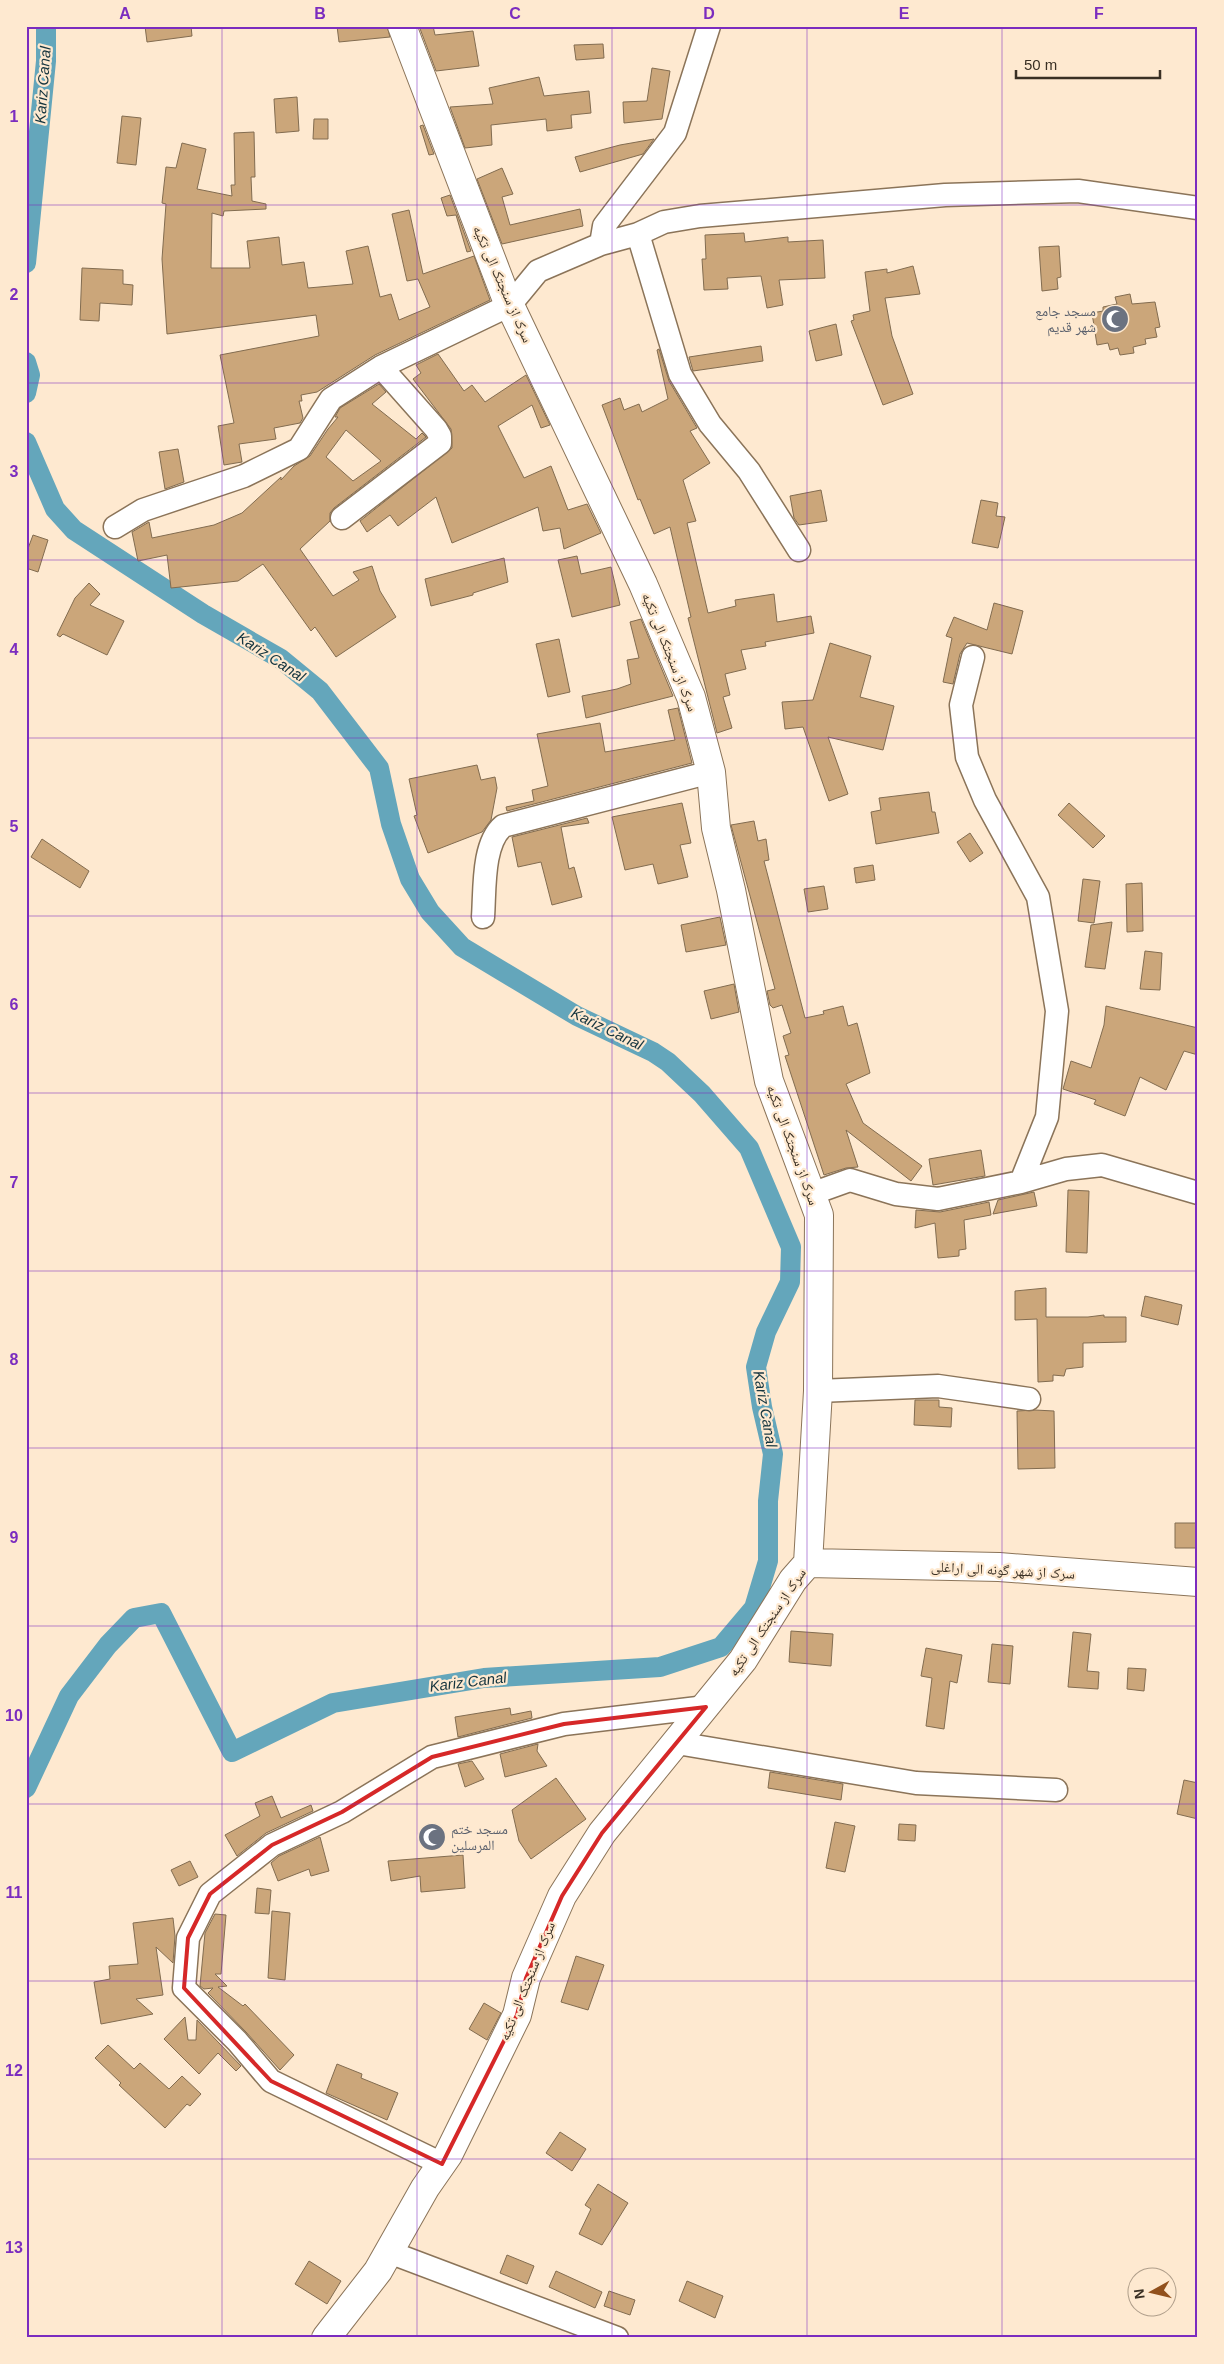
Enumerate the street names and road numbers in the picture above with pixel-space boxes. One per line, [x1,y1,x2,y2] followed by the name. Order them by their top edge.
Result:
[469,223,536,345] street label: سرک از سنجتک الی تکیه
[638,590,701,714] street label: سرک از سنجتک الی تکیه
[763,1083,822,1207] street label: سرک از سنجتک الی تکیه
[931,1558,1075,1583] street label: سرک از شهر گونه الی اراغلی
[725,1565,810,1679] street label: سرک از سنجتک الی تکیه
[496,1919,559,2043] street label: سرک از سنجتک الی تکیه

